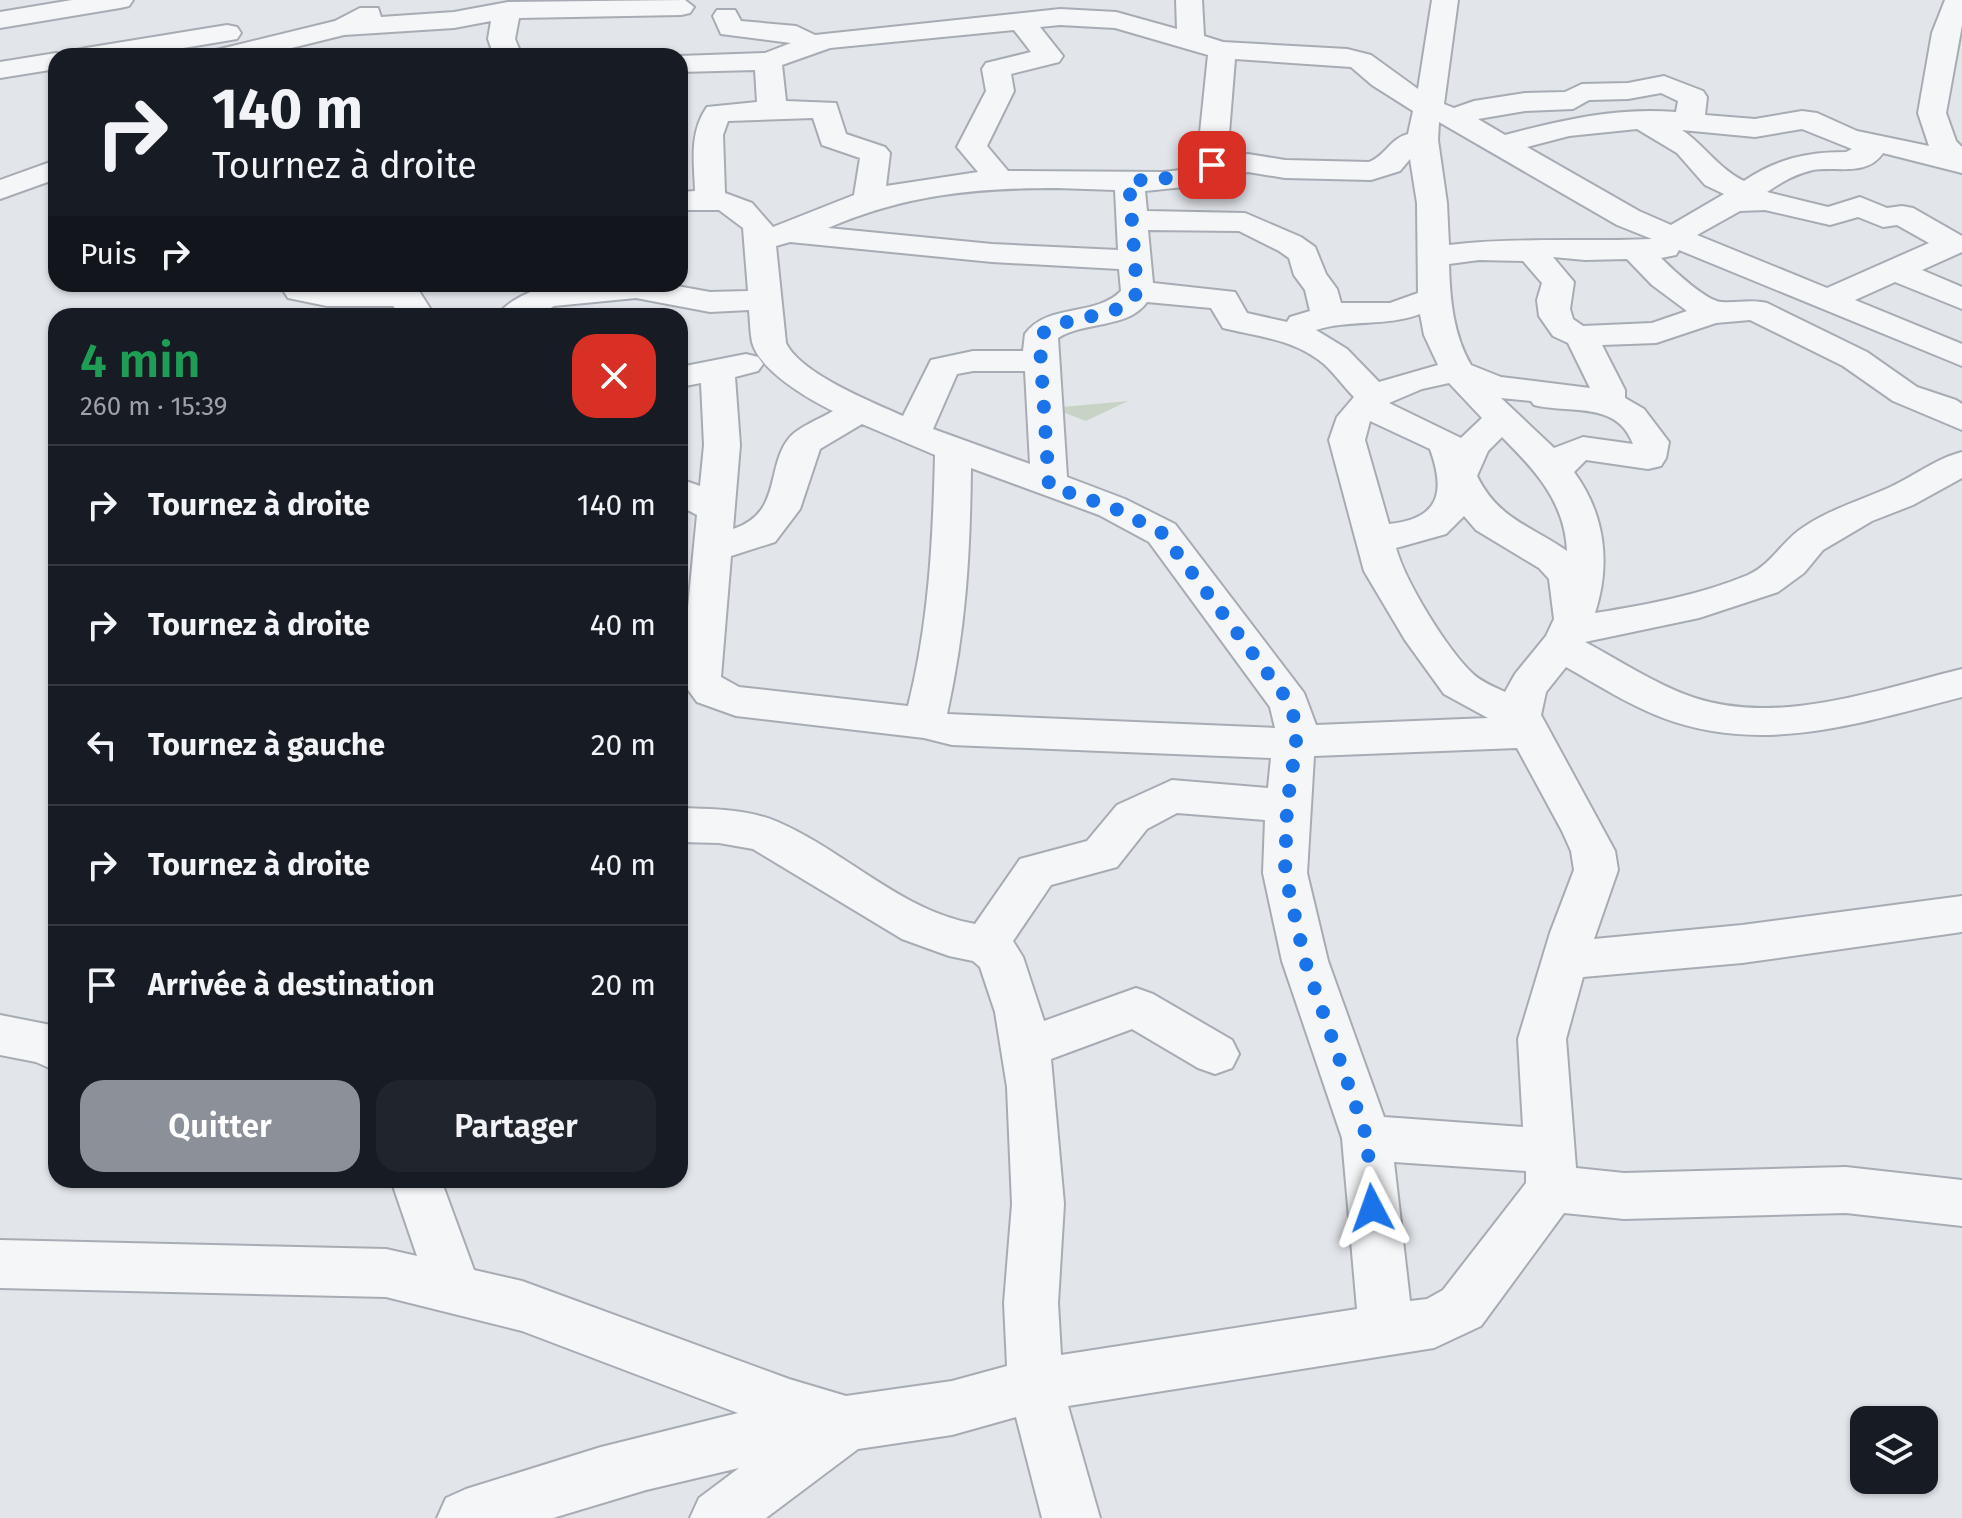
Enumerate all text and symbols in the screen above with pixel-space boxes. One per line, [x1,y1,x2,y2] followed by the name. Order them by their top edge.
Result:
[212,76,363,143] text: 140 m
[80,80,184,184] icon: right
[1178,131,1246,199] pin
[1190,143,1234,187] icon: arrive
[212,144,477,188] text: Tournez à droite
[153,232,197,276] icon: right
[80,236,137,272] text: Puis
[80,332,200,390] text: 4 min
[572,334,656,418] button: close
[80,391,228,422] text: 260 m · 15:39
[80,483,124,527] icon: right
[148,487,370,523] text: Tournez à droite
[577,487,656,523] text: 140 m
[80,603,124,647] icon: right
[148,607,370,643] text: Tournez à droite
[590,607,656,643] text: 40 m
[80,723,124,767] icon: left
[148,727,385,763] text: Tournez à gauche
[591,727,656,763] text: 20 m
[80,843,124,887] icon: right
[148,847,370,883] text: Tournez à droite
[590,847,656,883] text: 40 m
[80,963,124,1007] icon: arrive
[148,967,435,1003] text: Arrivée à destination
[591,967,656,1003] text: 20 m
[80,1080,360,1172] button: Quitter
[376,1080,656,1172] button: Partager
[1330,1166,1414,1250] position arrow
[1850,1406,1938,1494] map controls
[1850,1406,1938,1494] button: layers

